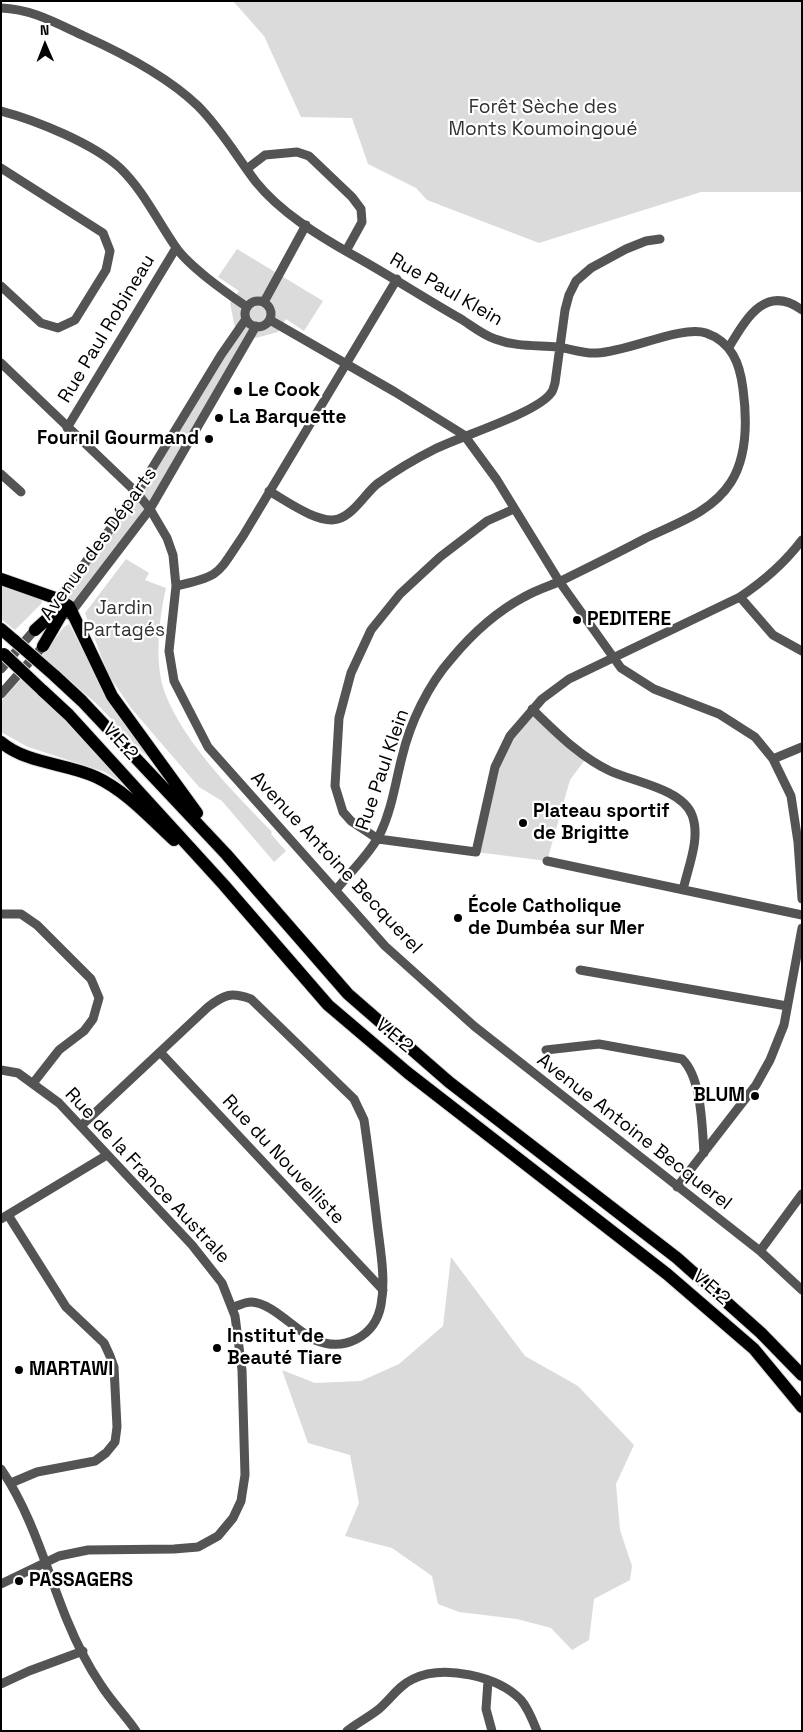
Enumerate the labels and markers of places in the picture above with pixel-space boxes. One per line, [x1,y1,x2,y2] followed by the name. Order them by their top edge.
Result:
[248,380,320,402] place label: Le Cook
[232,385,244,397] marker: Le Cook
[229,407,346,429] place label: La Barquette
[213,412,225,424] marker: La Barquette
[37,428,199,450] place label: Fournil Gourmand
[203,433,215,445] marker: Fournil Gourmand
[587,609,671,631] place label: PEDITERE
[571,614,583,626] marker: PEDITERE
[533,801,670,845] place label: Plateau sportif de Brigitte
[517,817,529,829] marker: Plateau sportif de Brigitte
[468,896,645,940] place label: École Catholique de Dumbéa sur Mer
[452,912,464,924] marker: École Catholique de Dumbéa sur Mer
[693,1085,745,1107] place label: BLUM
[749,1090,761,1102] marker: BLUM
[227,1326,342,1370] place label: Institut de Beauté Tiare
[211,1342,223,1354] marker: Institut de Beauté Tiare
[29,1359,113,1381] place label: MARTAWI
[13,1364,25,1376] marker: MARTAWI
[29,1570,133,1592] place label: PASSAGERS
[13,1575,25,1587] marker: PASSAGERS

